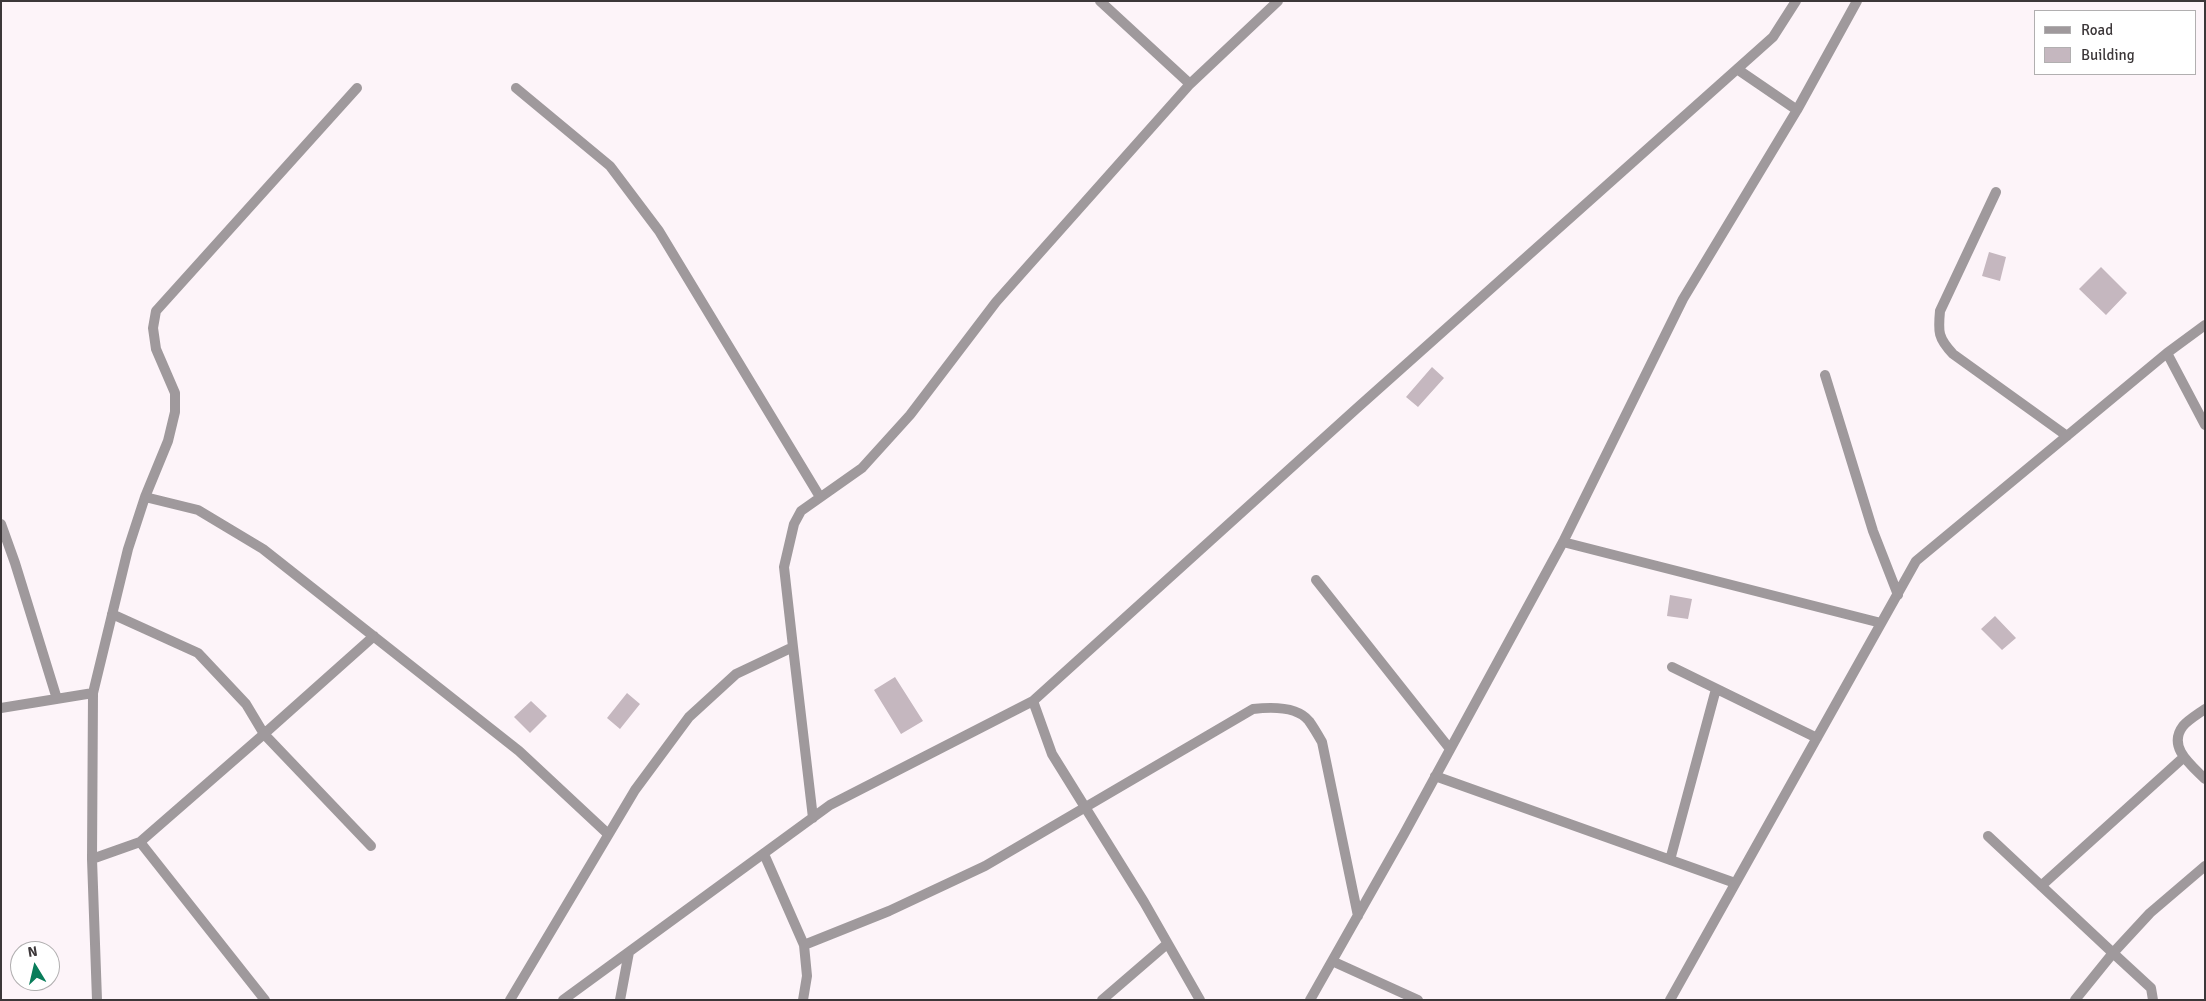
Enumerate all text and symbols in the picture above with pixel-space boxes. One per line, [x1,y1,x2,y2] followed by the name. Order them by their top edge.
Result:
[2034,10,2196,75] legend
[2081,21,2113,39] text: Road
[2081,46,2135,64] text: Building
[10,941,60,991] north arrow
[27,943,39,961] text: N

